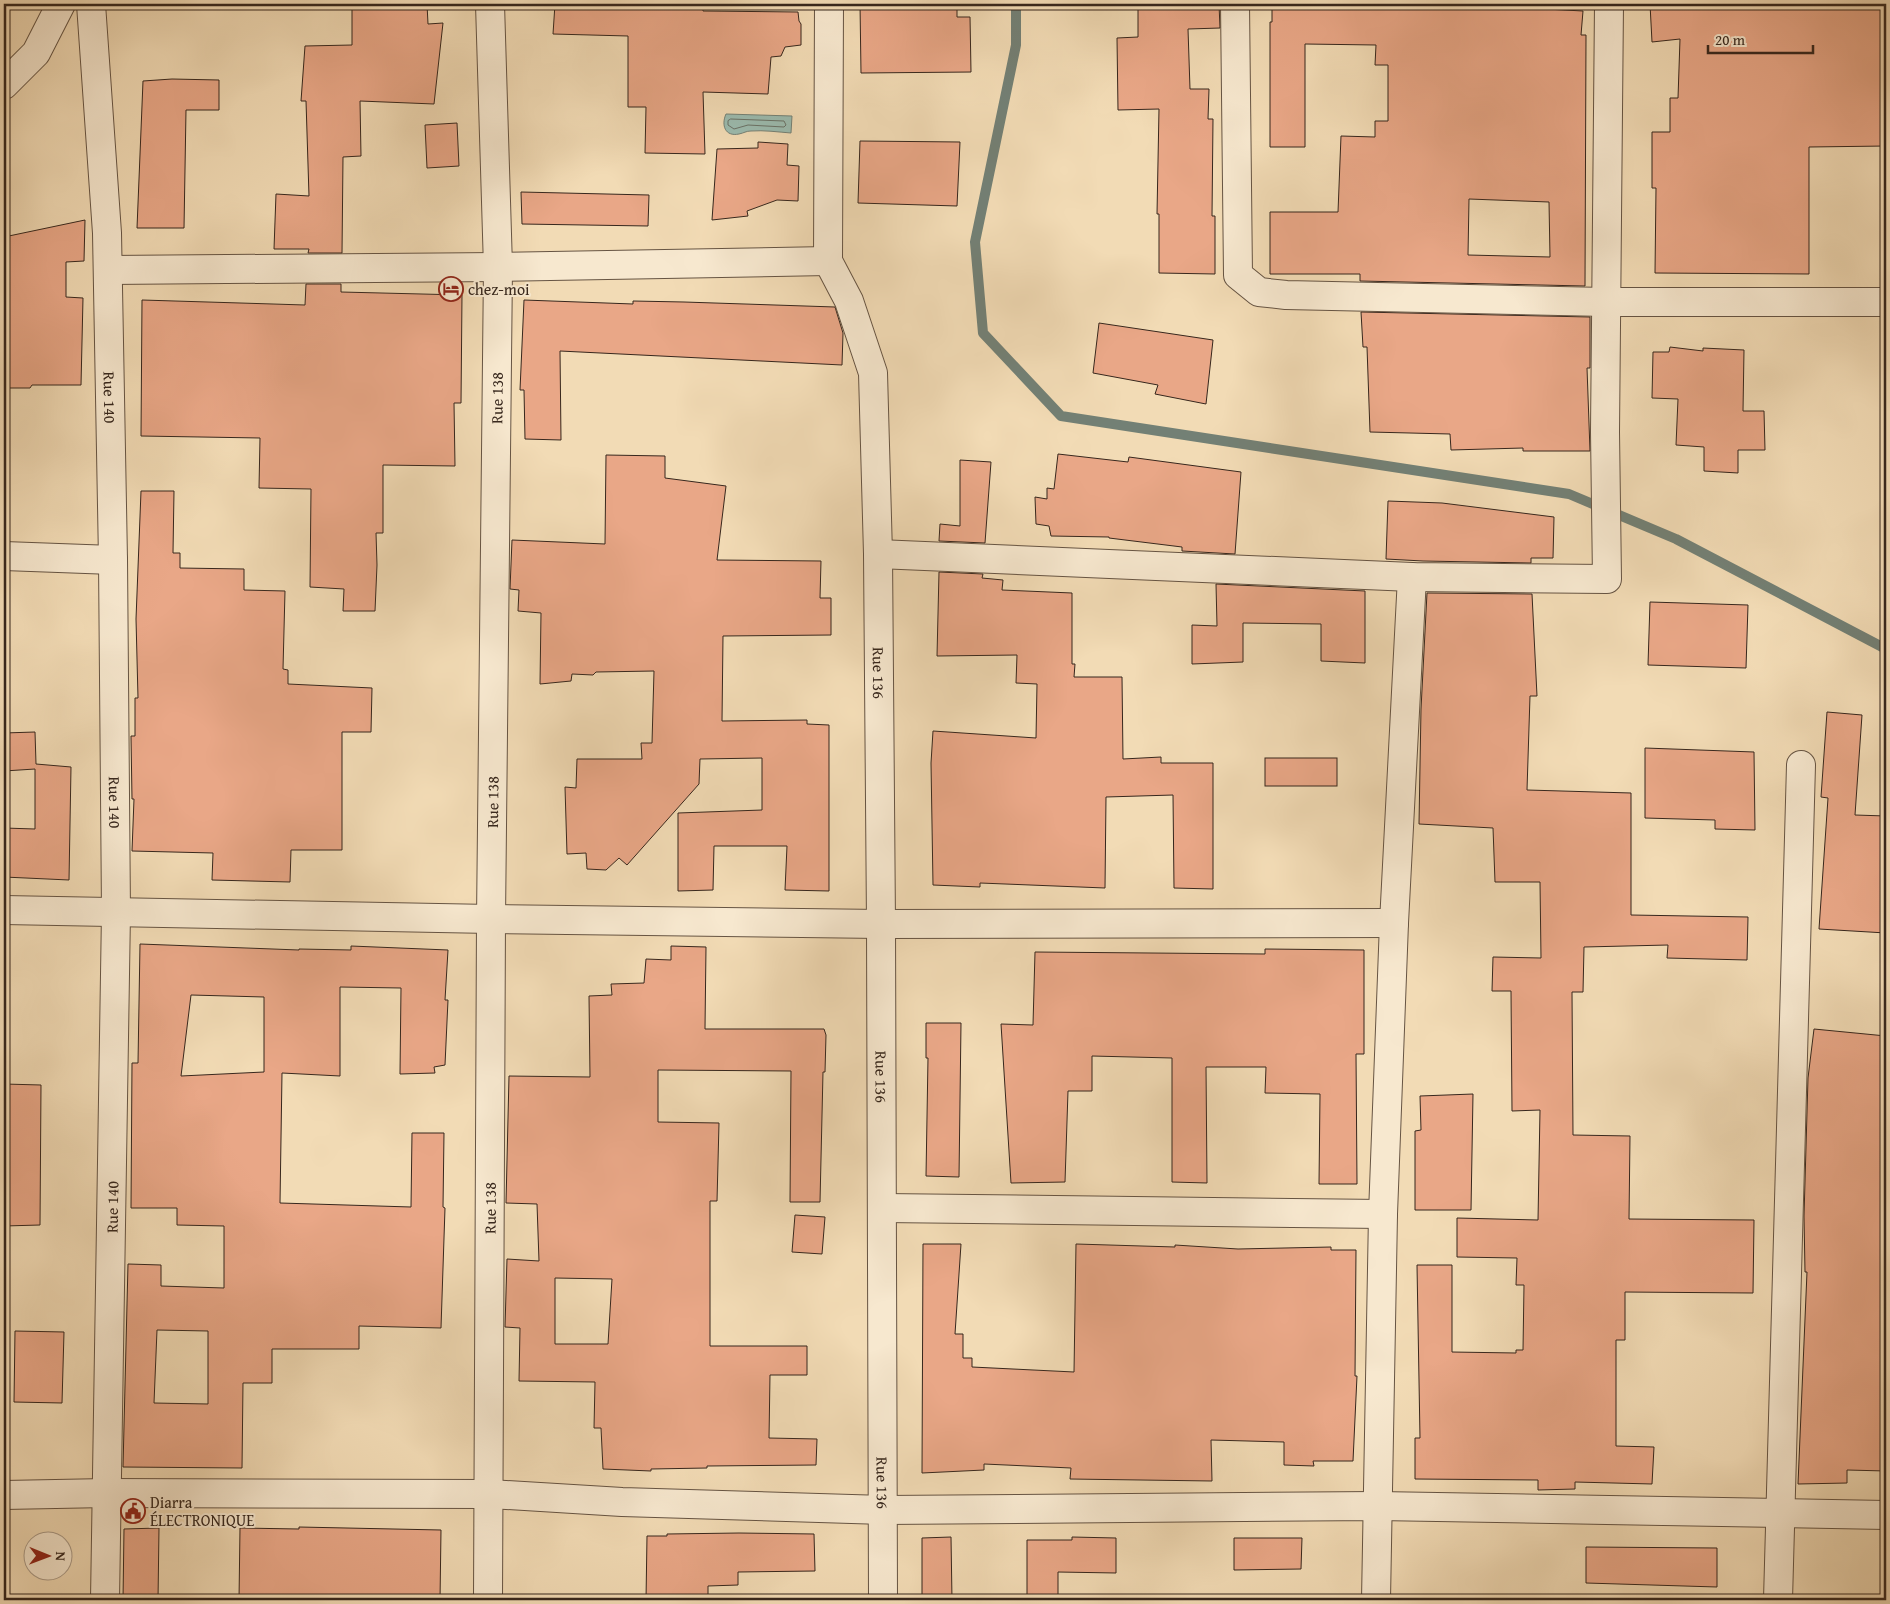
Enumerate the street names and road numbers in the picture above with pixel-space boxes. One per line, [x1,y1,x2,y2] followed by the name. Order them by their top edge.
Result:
[98,371,122,424] street label: Rue 140
[484,372,509,424] street label: Rue 138
[867,647,891,699] street label: Rue 136
[103,776,127,829] street label: Rue 140
[480,776,505,828] street label: Rue 138
[869,1051,894,1103] street label: Rue 136
[100,1180,124,1233] street label: Rue 140
[478,1182,502,1234] street label: Rue 138
[871,1457,895,1509] street label: Rue 136

